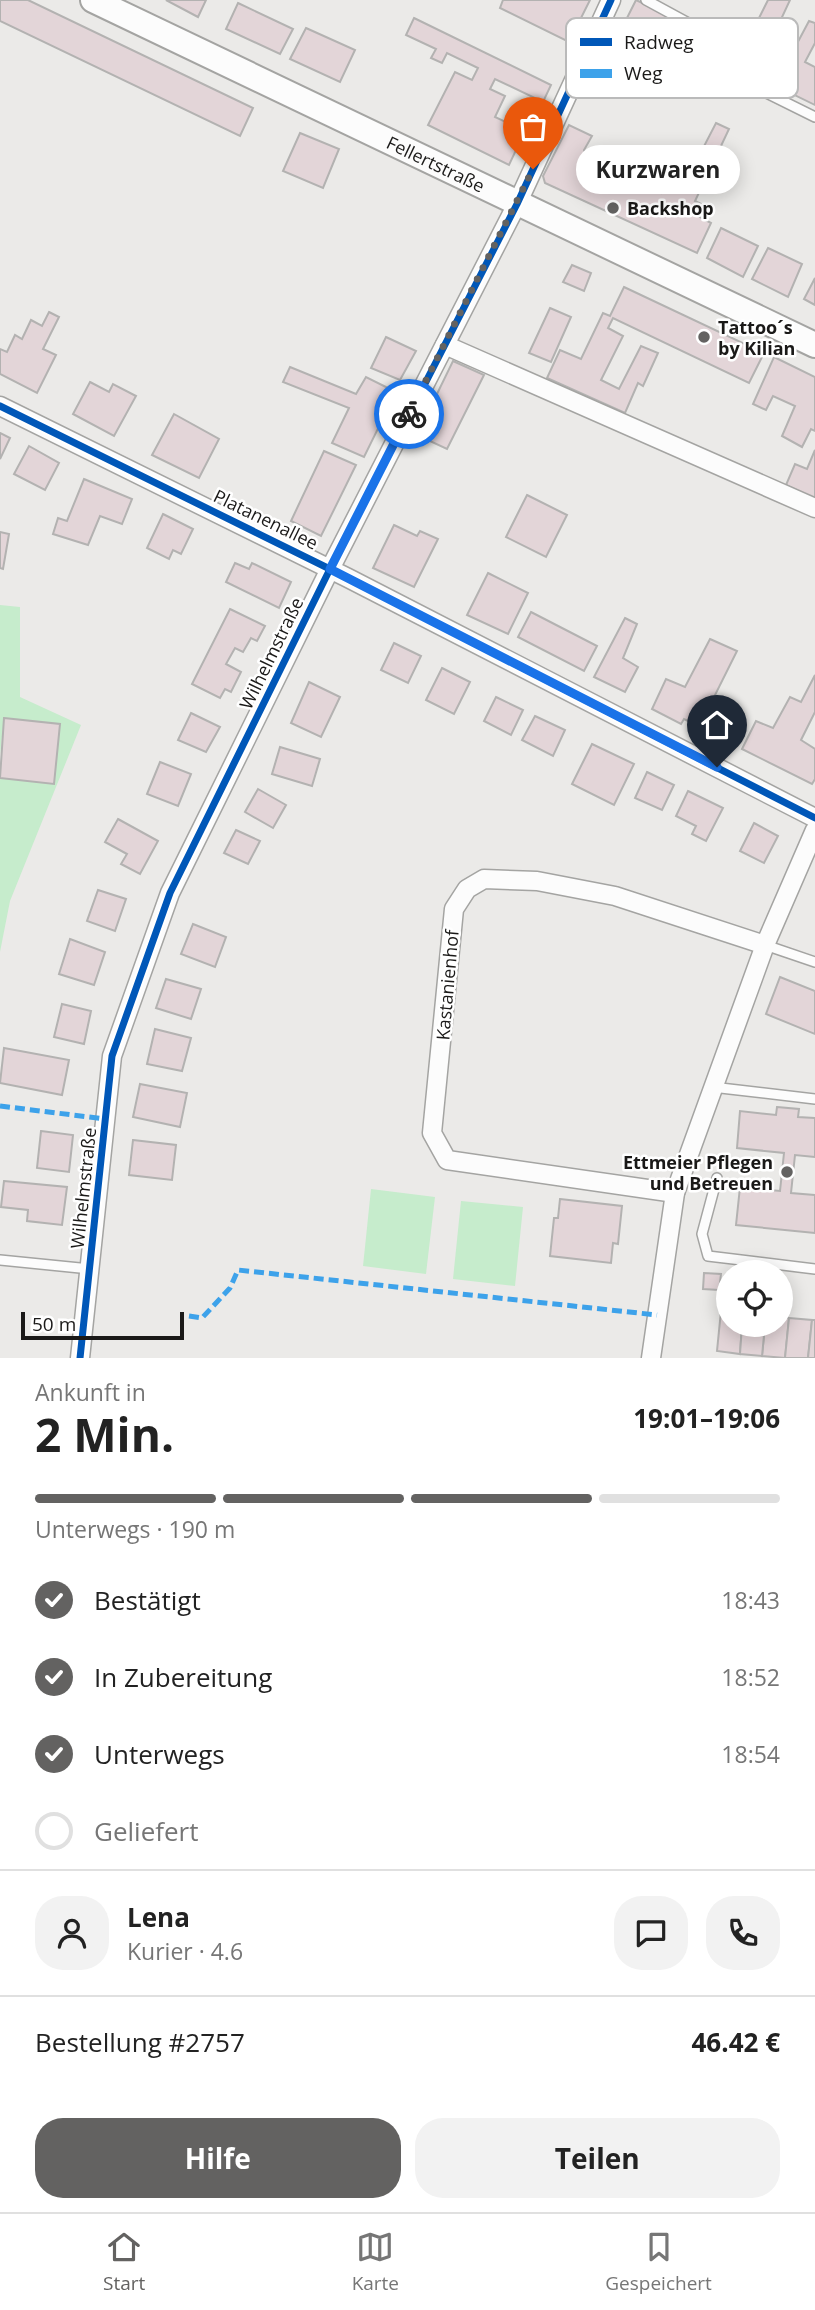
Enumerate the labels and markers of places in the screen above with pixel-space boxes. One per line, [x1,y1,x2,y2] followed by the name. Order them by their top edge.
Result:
[503,97,563,169] pin
[575,144,740,194] callout: Kurzwaren
[627,196,714,220] place label: Backshop
[605,200,621,216] marker: Backshop
[718,315,795,360] place label: Tattoo´s by Kilian
[696,329,712,345] marker: Tattoo´s by Kilian
[687,695,747,767] pin
[623,1150,773,1195] place label: Ettmeier Pflegen und Betreuen
[779,1164,795,1180] marker: Ettmeier Pflegen und Betreuen

